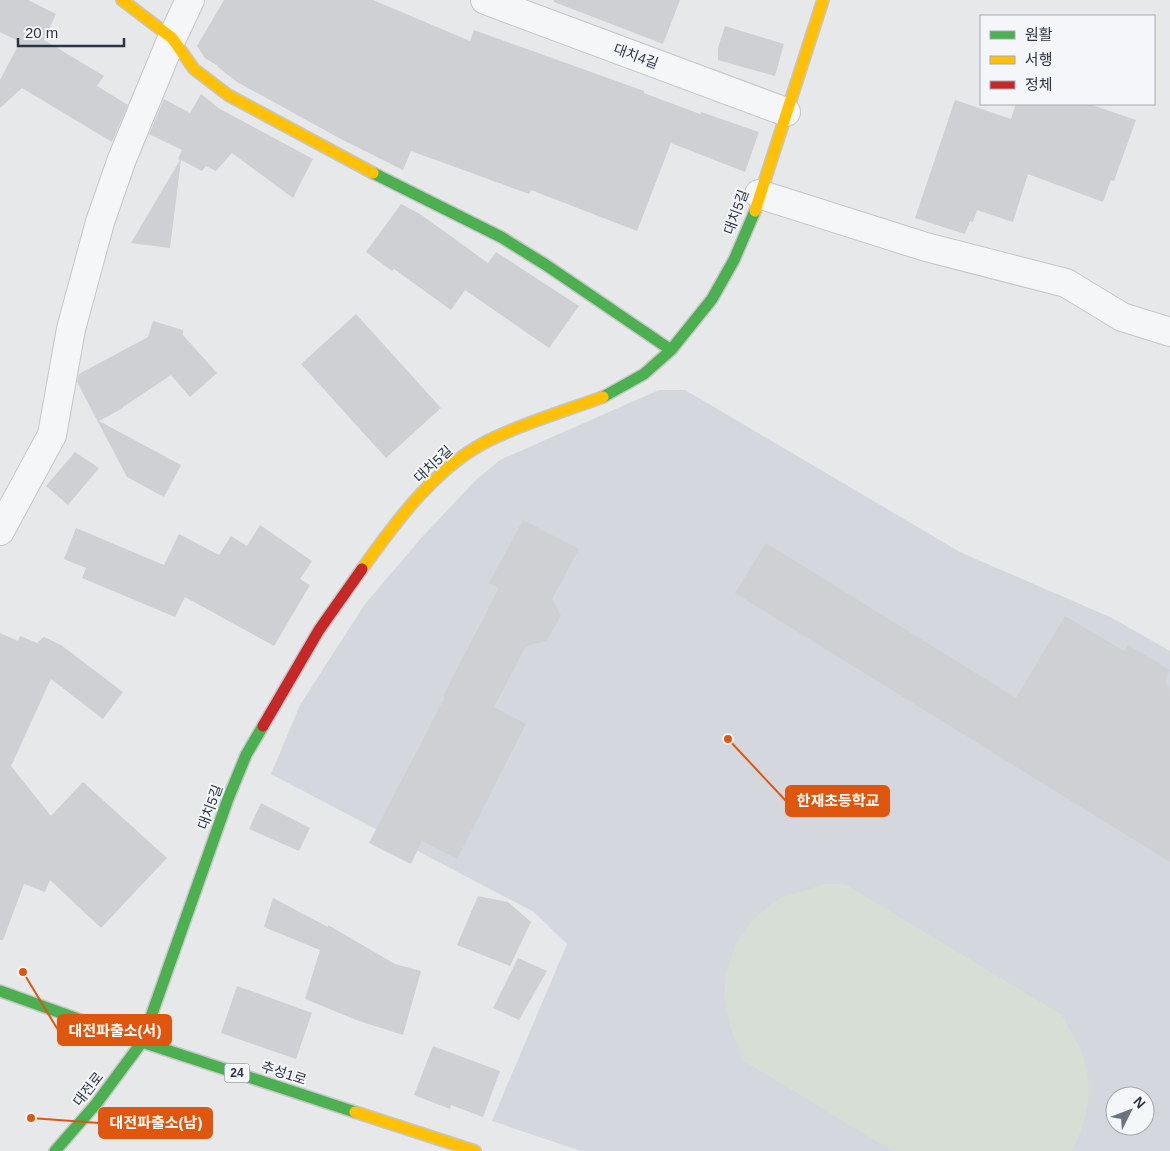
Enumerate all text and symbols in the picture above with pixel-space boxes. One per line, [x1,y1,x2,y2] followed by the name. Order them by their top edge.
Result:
[18,15,124,47] scale bar
[980,15,1155,105] legend
[25,24,58,41] text: 20 m
[1025,26,1053,43] text: 원활
[611,41,661,71] street label: 대치4길
[1025,51,1053,68] text: 서행
[1025,76,1053,93] text: 정체
[721,187,751,237] street label: 대치5길
[411,442,455,486] street label: 대치5길
[195,782,225,832] street label: 대치5길
[786,786,889,816] callout: 한재초등학교
[797,792,880,809] text: 한재초등학교
[58,1015,171,1045] callout: 대전파출소(서)
[69,1022,161,1039] text: 대전파출소(서)
[259,1058,309,1088] street label: 추성1로
[224,1064,250,1082] road number: 24
[70,1069,106,1109] street label: 대전로
[1105,1086,1155,1136] north arrow
[1130,1093,1149,1111] text: N
[99,1108,212,1138] callout: 대전파출소(남)
[110,1114,202,1131] text: 대전파출소(남)

